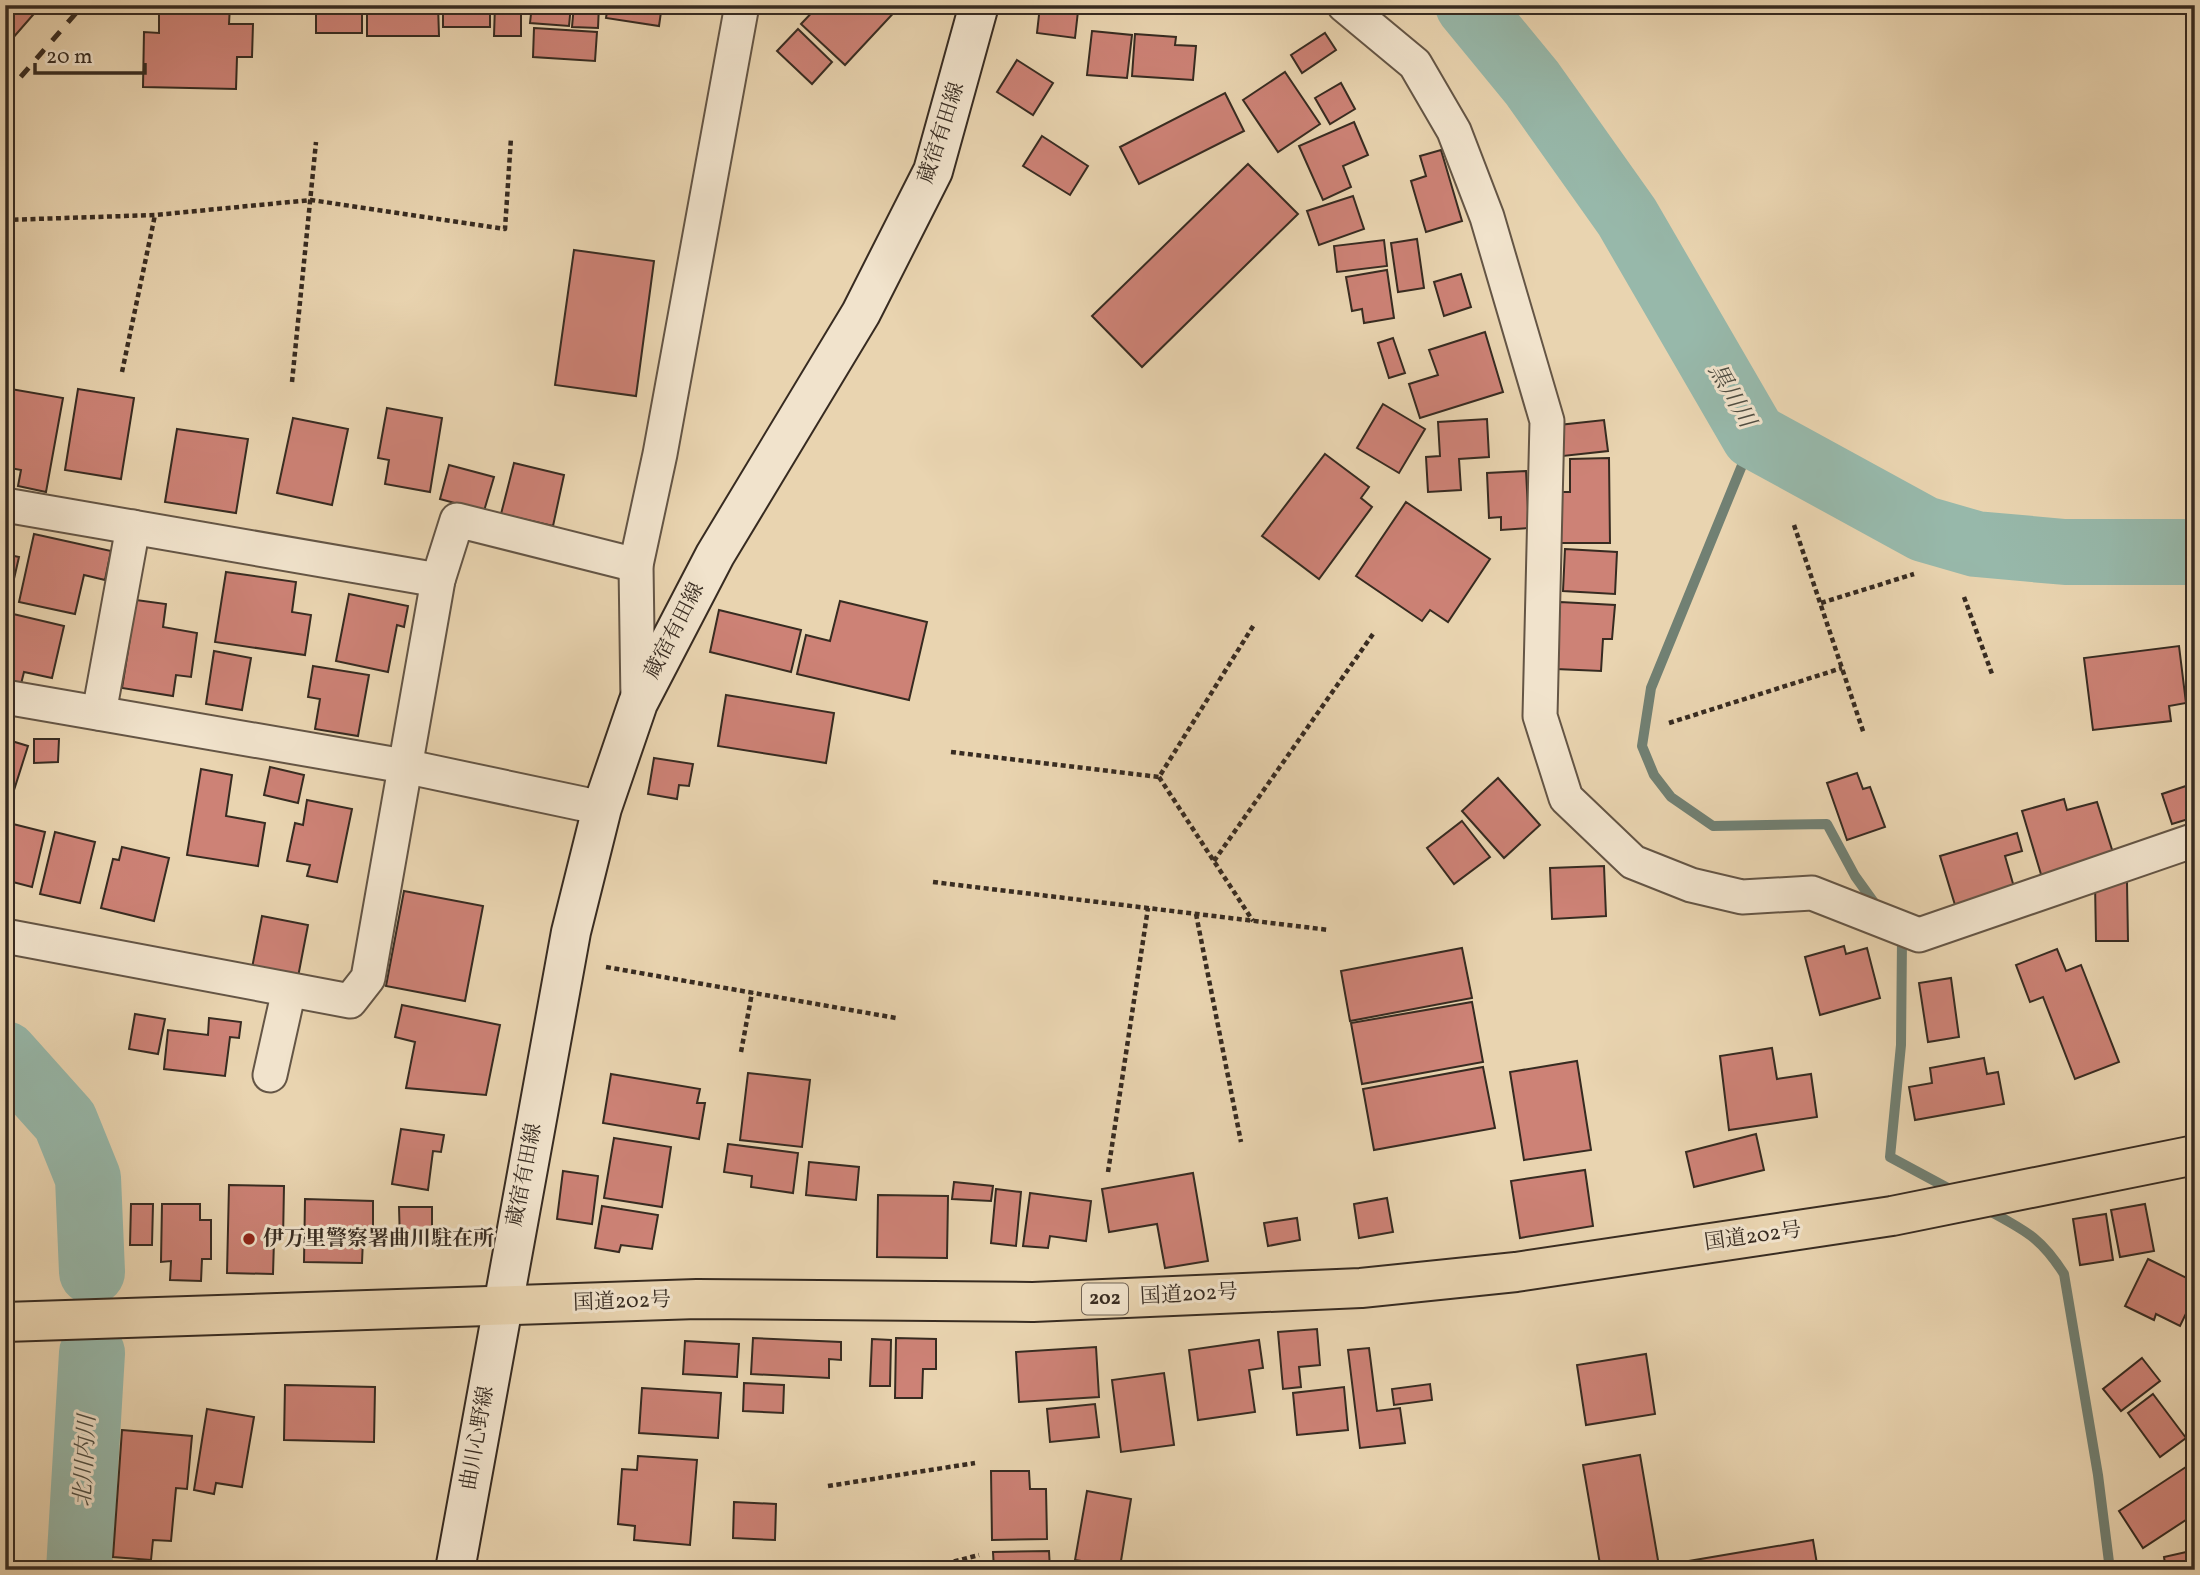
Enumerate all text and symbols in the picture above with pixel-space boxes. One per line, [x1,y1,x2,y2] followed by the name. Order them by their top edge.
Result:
[35,32,145,76] scale bar
[46,43,92,72] text: 20 m
[912,79,972,187] street label: 蔵宿有田線
[1700,358,1764,436] water label: 黒川川
[638,578,712,684] street label: 蔵宿有田線
[501,1121,549,1229] street label: 蔵宿有田線
[1702,1216,1804,1258] street label: 国道202号
[263,1225,494,1254] place label: 伊万里警察署曲川駐在所
[241,1231,257,1247] marker: 伊万里警察署曲川駐在所
[1139,1278,1239,1312] street label: 国道202号
[1082,1284,1128,1315] road number: 202
[573,1286,671,1318] street label: 国道202号
[455,1384,501,1492] street label: 曲川心野線
[68,1411,105,1508] water label: 北川内川

